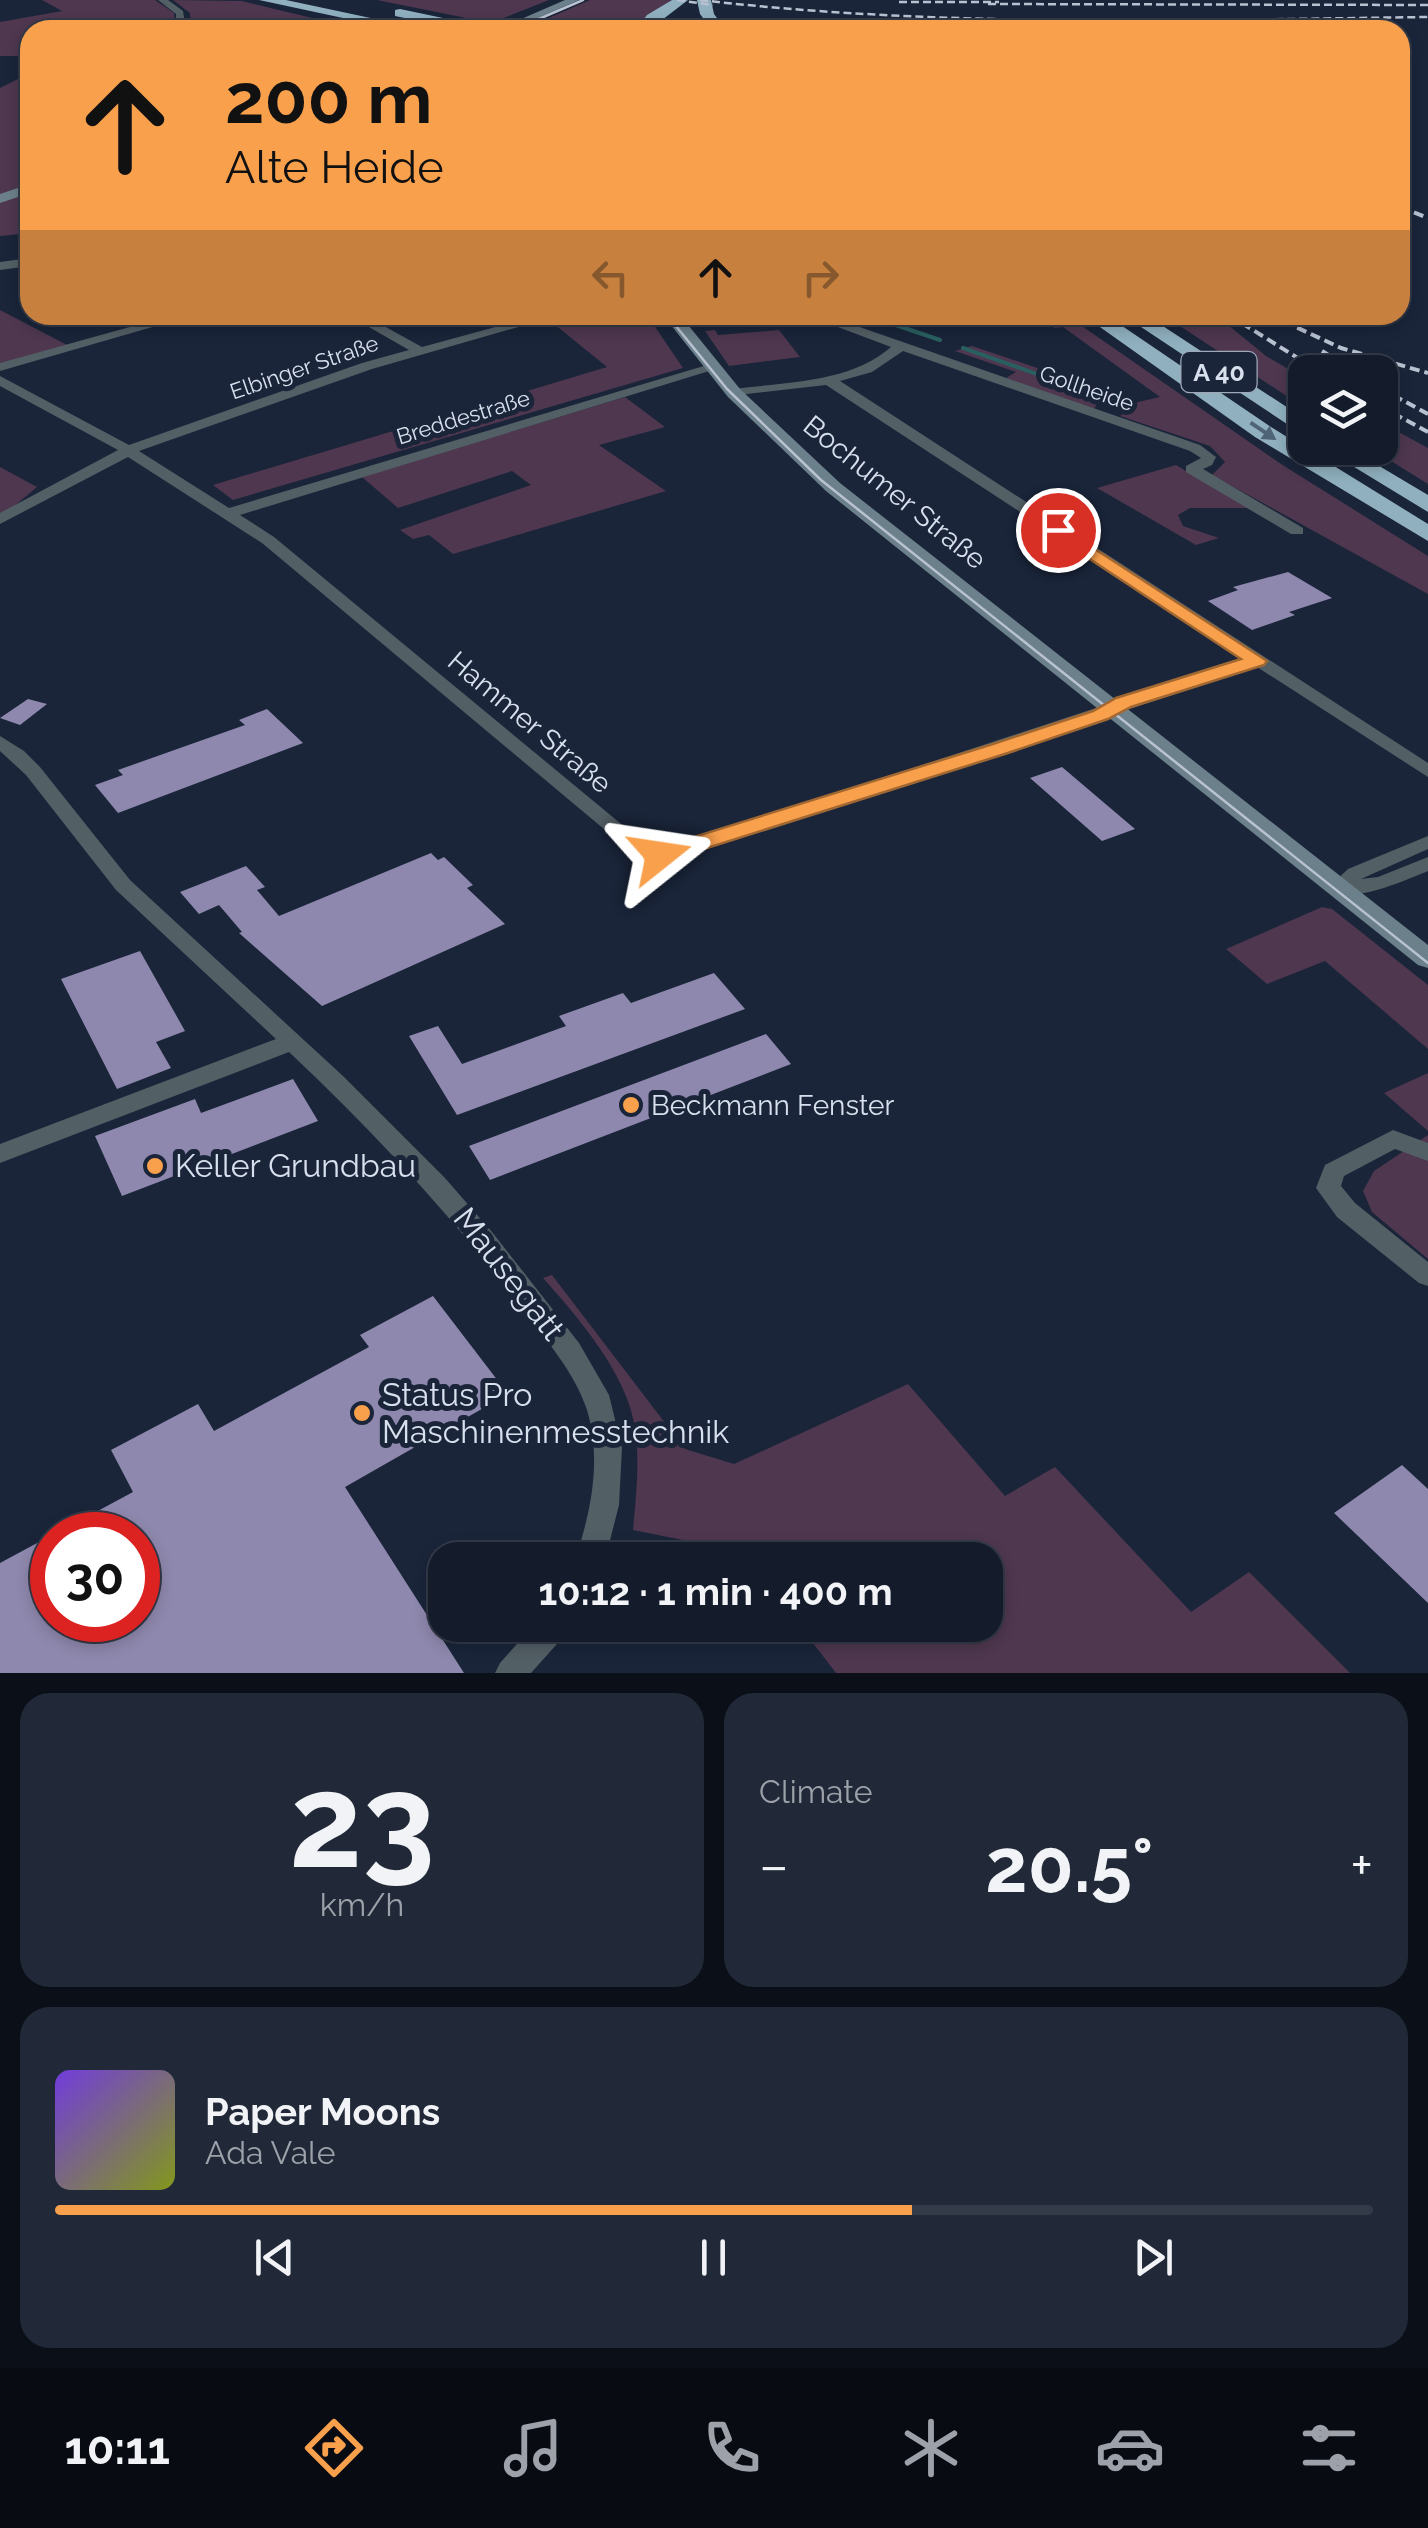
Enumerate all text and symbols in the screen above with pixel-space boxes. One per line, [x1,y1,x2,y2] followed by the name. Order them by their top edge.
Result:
[225,57,432,139] text: 200 m
[60,60,190,190] icon: ahead
[225,141,444,194] text: Alte Heide
[583,250,638,305] icon: left
[688,250,743,305] icon: ahead
[793,250,848,305] icon: right
[226,329,382,405] street label: Elbinger Straße
[1182,352,1256,392] road number: A 40
[1288,355,1398,465] map controls
[1288,355,1398,465] button: layers
[1036,360,1138,416] street label: Gollheide
[393,384,533,450] street label: Breddestraße
[797,409,993,576] street label: Bochumer Straße
[1249,422,1276,440] one-way arrow
[1016,488,1101,573] pin
[1031,503,1086,558] icon: arrive
[441,644,618,800] street label: Hammer Straße
[608,803,712,907] position arrow
[651,1089,895,1122] place label: Beckmann Fenster
[620,1094,642,1116] marker: Beckmann Fenster
[175,1147,416,1184] place label: Keller Grundbau
[144,1155,166,1177] marker: Keller Grundbau
[446,1200,573,1347] street label: Mausegatt
[382,1376,729,1450] place label: Status Pro Maschinenmesstechnik
[351,1402,373,1424] marker: Status Pro Maschinenmesstechnik
[30,1512,160,1642] speed limit sign: 30
[538,1569,893,1614] text: 10:12 · 1 min · 400 m
[289,1745,435,1897] text: 23
[759,1773,873,1810] text: Climate
[985,1821,1153,1910] text: 20.5°
[759,1833,789,1898] text: −
[1350,1833,1373,1898] text: +
[320,1886,404,1923] text: km/h
[205,2089,440,2134] text: Paper Moons
[205,2134,336,2171] text: Ada Vale
[247,2230,302,2285] icon: previous
[686,2230,741,2285] icon: pause
[1126,2230,1181,2285] icon: next
[299,2413,369,2483] icon: directions
[498,2413,568,2483] icon: music
[697,2413,767,2483] icon: phone
[896,2413,966,2483] icon: climate
[1095,2413,1165,2483] icon: car
[1294,2413,1364,2483] icon: filters
[64,2422,170,2475] text: 10:11

